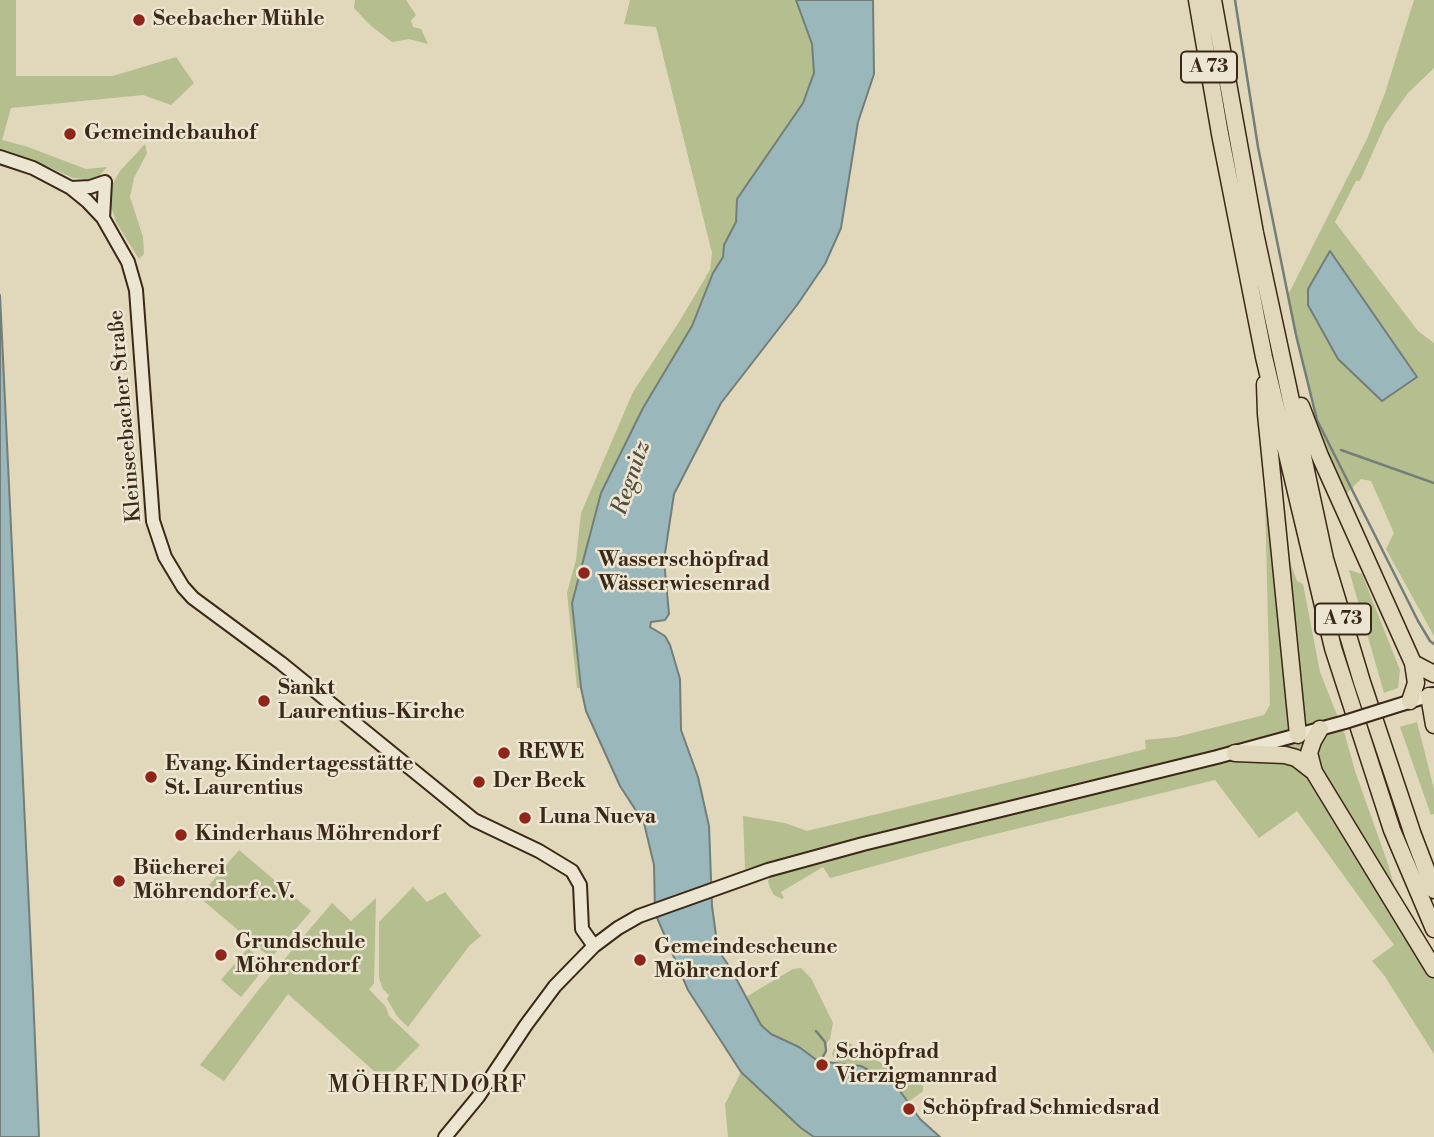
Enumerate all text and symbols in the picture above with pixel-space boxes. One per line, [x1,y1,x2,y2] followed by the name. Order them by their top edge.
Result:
[153,7,325,33] place label: Seebacher Mühle
[131,12,147,28] marker: Seebacher Mühle
[1181,52,1237,82] road number: A 73
[84,121,256,147] place label: Gemeindebauhof
[62,126,78,142] marker: Gemeindebauhof
[104,309,148,523] street label: Kleinseebacher Straße
[606,437,658,519] water label: Regnitz
[598,548,770,598] place label: Wasserschöpfrad Wässerwiesenrad
[576,565,592,581] marker: Wasserschöpfrad Wässerwiesenrad
[1315,604,1371,634] road number: A 73
[278,676,465,726] place label: Sankt Laurentius-Kirche
[256,693,272,709] marker: Sankt Laurentius-Kirche
[518,740,584,766] place label: REWE
[496,745,512,761] marker: REWE
[165,752,414,802] place label: Evang. Kindertagesstätte St. Laurentius
[143,769,159,785] marker: Evang. Kindertagesstätte St. Laurentius
[493,769,586,795] place label: Der Beck
[471,774,487,790] marker: Der Beck
[539,805,656,831] place label: Luna Nueva
[517,810,533,826] marker: Luna Nueva
[195,822,439,848] place label: Kinderhaus Möhrendorf
[173,827,189,843] marker: Kinderhaus Möhrendorf
[133,856,295,906] place label: Bücherei Möhrendorf e.V.
[111,873,127,889] marker: Bücherei Möhrendorf e.V.
[235,930,366,980] place label: Grundschule Möhrendorf
[654,935,837,985] place label: Gemeindescheune Möhrendorf
[213,947,229,963] marker: Grundschule Möhrendorf
[632,952,648,968] marker: Gemeindescheune Möhrendorf
[836,1040,998,1090] place label: Schöpfrad Vierzigmannrad
[814,1057,830,1073] marker: Schöpfrad Vierzigmannrad
[329,1072,527,1100] district label: MÖHRENDORF
[923,1096,1160,1122] place label: Schöpfrad Schmiedsrad
[901,1101,917,1117] marker: Schöpfrad Schmiedsrad

